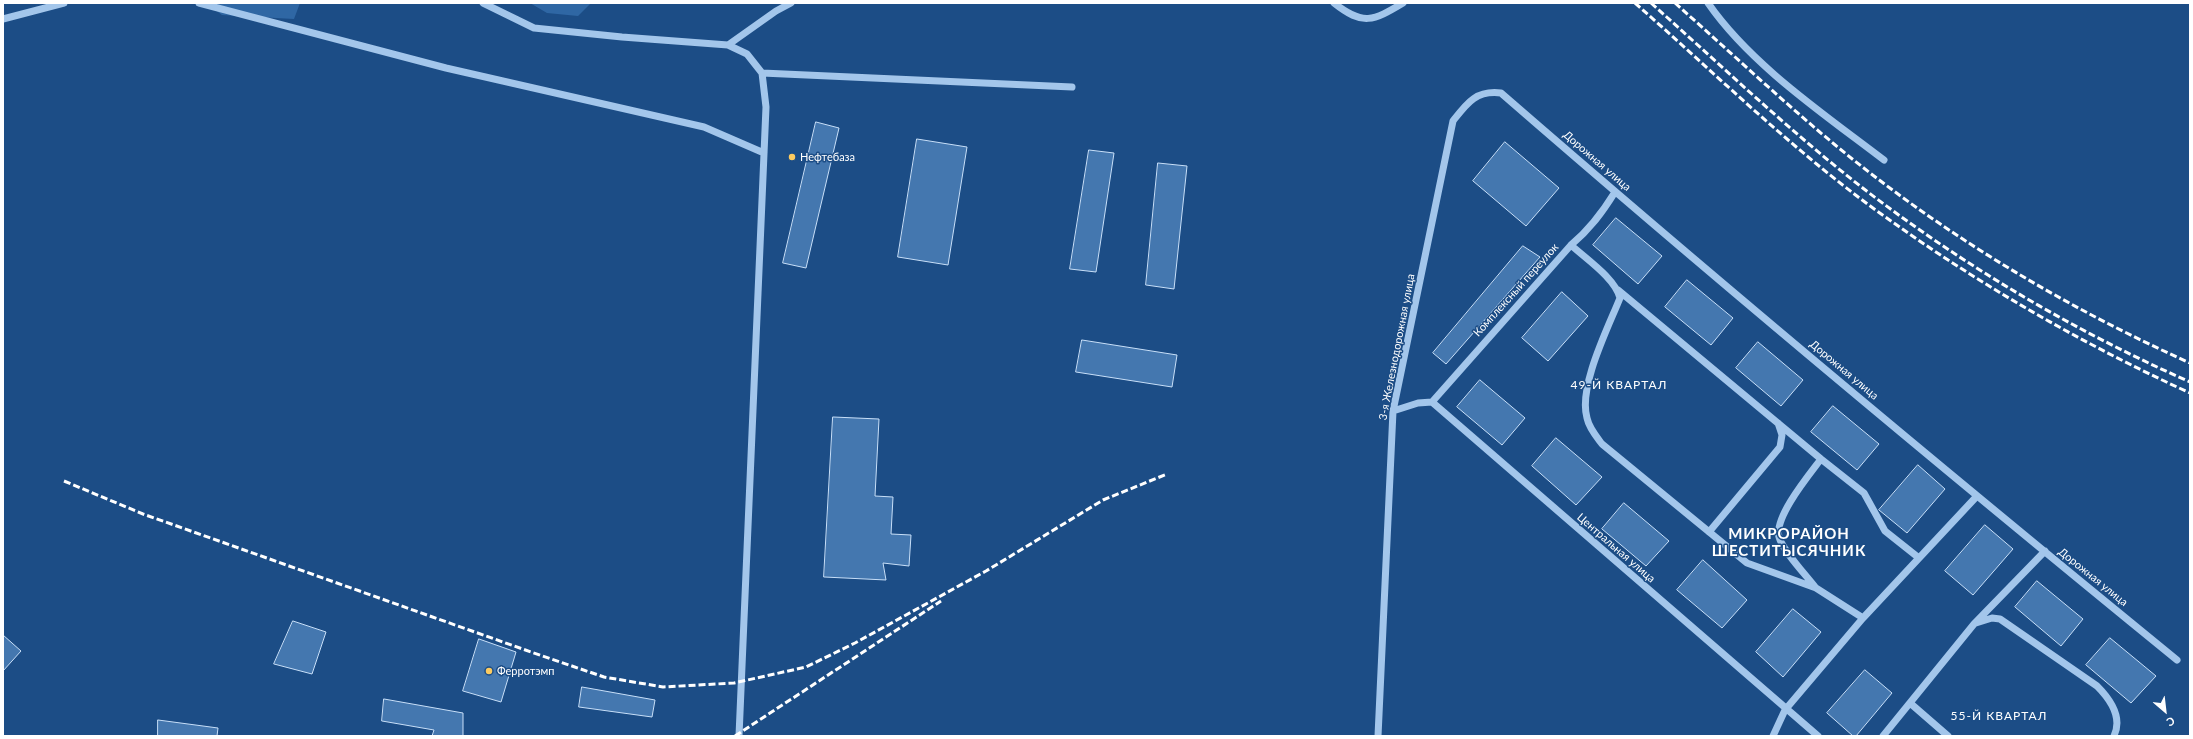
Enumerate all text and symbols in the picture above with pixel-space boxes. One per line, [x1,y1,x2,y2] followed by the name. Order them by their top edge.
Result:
[1560,128,1634,194] street label: Дорожная улица
[800,150,855,164] place label: Нефтебаза
[787,152,797,162] marker: Нефтебаза
[1471,241,1561,339] street label: Комплексный переулок
[1376,273,1418,421] street label: 3-я Железнодорожная улица
[1807,338,1881,402] street label: Дорожная улица
[1571,378,1667,392] district label: 49-Й КВАРТАЛ
[1574,511,1658,585] street label: Центральная улица
[1712,525,1866,560] district label: МИКРОРАЙОН ШЕСТИТЫСЯЧНИК
[2056,545,2130,609] street label: Дорожная улица
[497,664,554,678] place label: Ферротэмп
[484,666,494,676] marker: Ферротэмп
[2145,691,2185,731] north arrow
[1951,709,2047,723] district label: 55-Й КВАРТАЛ
[2165,715,2177,729] text: С

